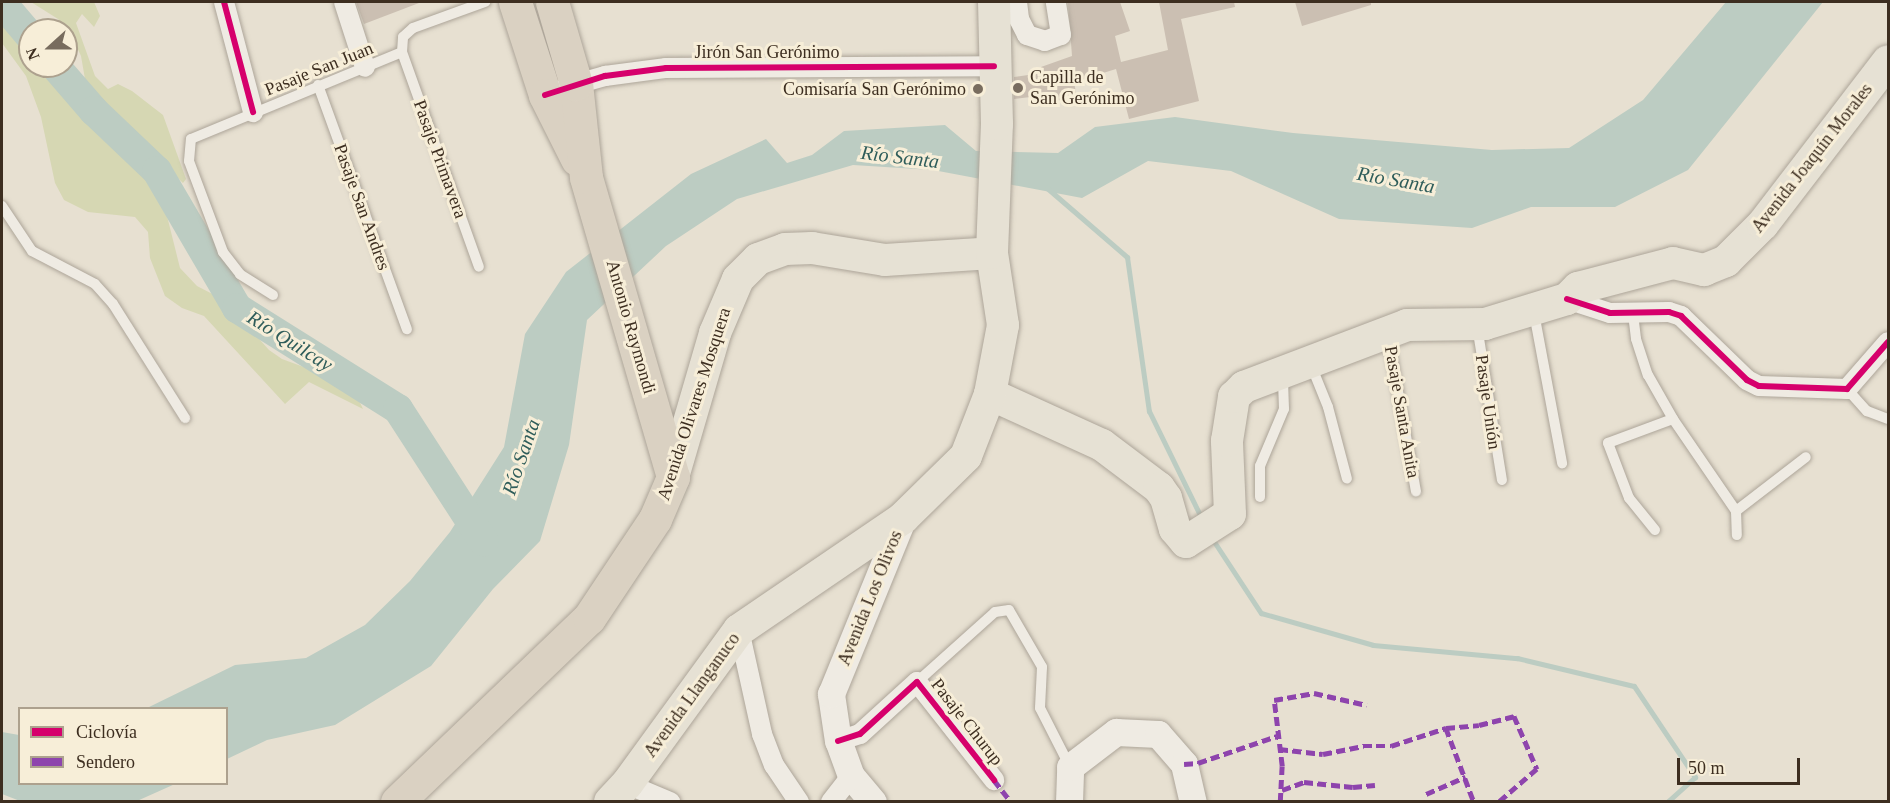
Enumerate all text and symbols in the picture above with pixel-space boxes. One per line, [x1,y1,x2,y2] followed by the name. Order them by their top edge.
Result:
[18,18,78,78] north arrow
[262,37,376,101] street label: Pasaje San Juan
[695,41,839,63] street label: Jirón San Gerónimo
[23,45,43,62] text: N
[1030,67,1134,110] place label: Capilla de San Gerónimo
[783,78,966,100] place label: Comisaría San Gerónimo
[1747,79,1877,237] street label: Avenida Joaquín Morales
[1011,81,1025,95] marker: Capilla de San Gerónimo
[971,82,985,96] marker: Comisaría San Gerónimo
[409,97,471,221] street label: Pasaje Primavera
[329,140,395,274] street label: Pasaje San Andres
[860,140,940,174] water label: Río Santa
[1355,161,1437,199] water label: Río Santa
[602,257,660,397] street label: Antonio Raymondi
[243,305,337,377] water label: Río Quilcay
[653,305,735,503] street label: Avenida Olivares Mosquera
[1380,344,1424,480] street label: Pasaje Santa Anita
[1471,353,1505,451] street label: Pasaje Unión
[497,416,545,498] water label: Río Santa
[833,527,907,669] street label: Avenida Los Olivos
[639,628,745,762] street label: Avenida Llanganuco
[926,674,1008,770] street label: Pasaje Churup
[18,707,228,785] legend
[76,722,137,742] text: Ciclovía
[1680,746,1803,784] scale bar
[76,752,135,772] text: Sendero
[1688,758,1725,778] text: 50 m

